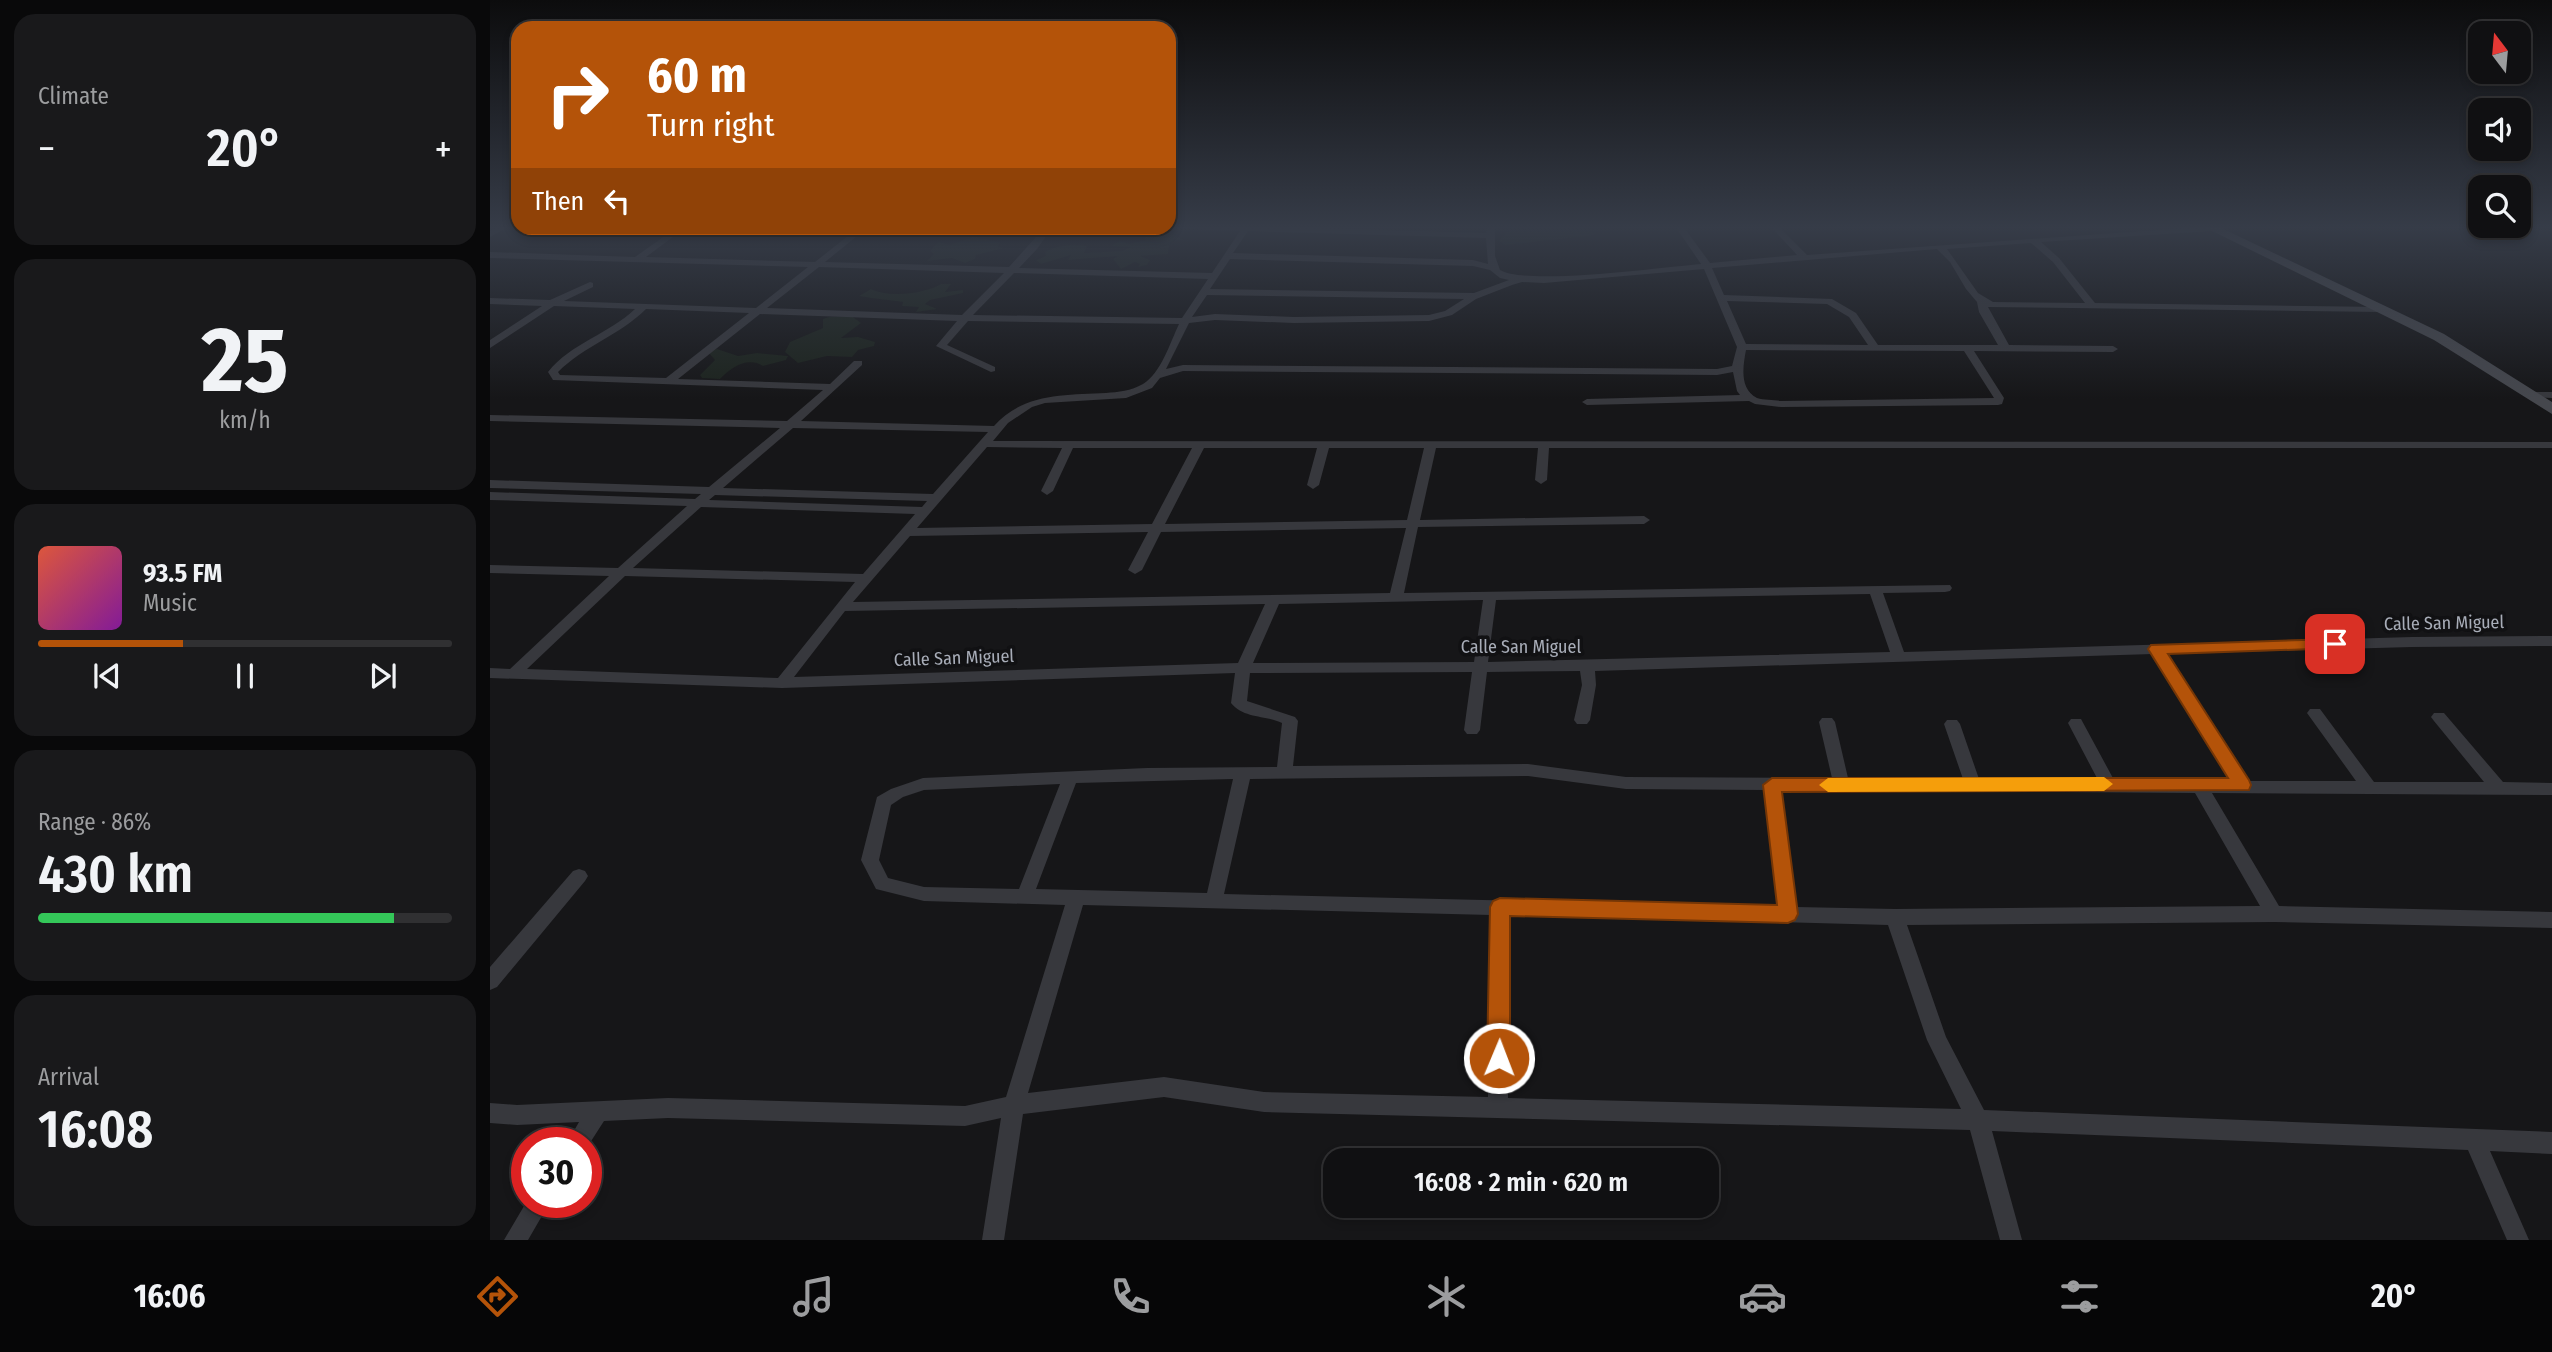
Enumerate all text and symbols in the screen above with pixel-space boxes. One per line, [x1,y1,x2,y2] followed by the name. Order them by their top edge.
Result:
[2468,21,2530,84] north arrow
[2468,21,2531,238] map controls
[647,46,747,105] text: 60 m
[532,49,623,140] icon: right
[38,82,109,110] text: Climate
[2468,98,2531,161] button: sound
[647,106,774,144] text: Turn right
[207,117,283,180] text: 20°
[38,126,55,172] text: −
[435,126,452,172] text: +
[2468,175,2531,238] button: search
[598,182,636,220] icon: left
[532,186,584,217] text: Then
[202,306,288,415] text: 25
[219,406,271,434] text: km/h
[143,558,222,589] text: 93.5 FM
[143,589,197,617] text: Music
[2384,611,2505,635] street label: Calle San Miguel
[2305,614,2365,674] pin
[2316,625,2354,663] icon: arrive
[1461,636,1581,658] street label: Calle San Miguel
[894,645,1015,671] street label: Calle San Miguel
[88,657,126,695] icon: previous
[226,657,264,695] icon: pause
[364,657,402,695] icon: next
[38,808,151,836] text: Range · 86%
[38,843,193,906] text: 430 km
[1462,1021,1536,1095] position arrow
[38,1063,99,1091] text: Arrival
[38,1098,153,1161] text: 16:08
[511,1127,602,1218] speed limit sign: 30
[1414,1167,1628,1198] text: 16:08 · 2 min · 620 m
[473,1272,522,1321] icon: directions
[789,1272,838,1321] icon: music
[1106,1272,1155,1321] icon: phone
[1422,1272,1471,1321] icon: climate
[1738,1272,1787,1321] icon: car
[2055,1272,2104,1321] icon: filters
[134,1277,205,1315] text: 16:06
[2371,1277,2418,1315] text: 20°

